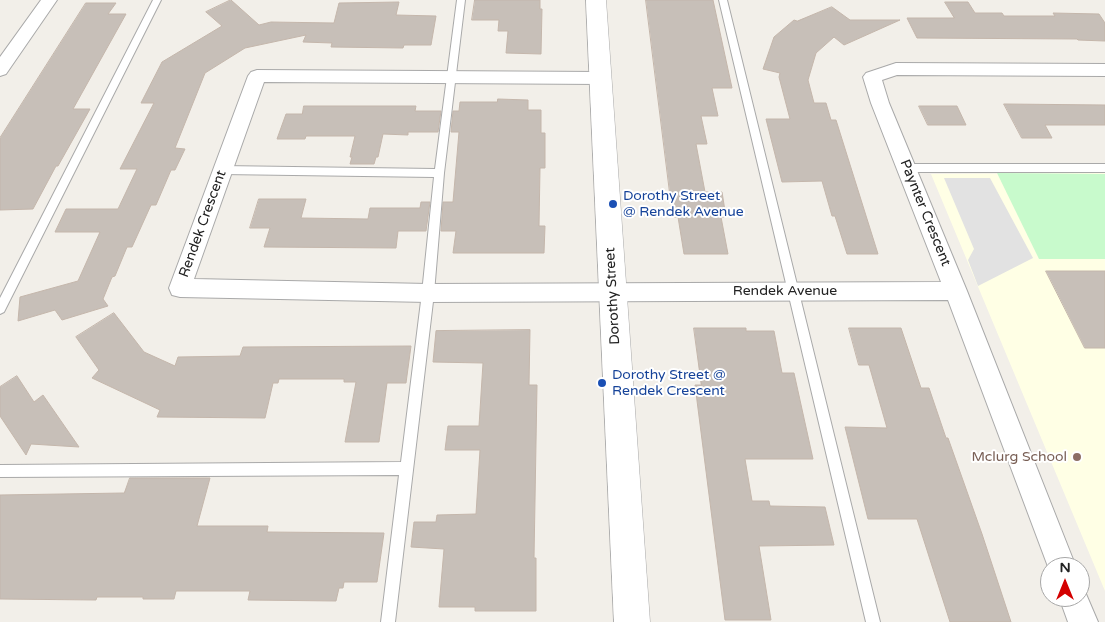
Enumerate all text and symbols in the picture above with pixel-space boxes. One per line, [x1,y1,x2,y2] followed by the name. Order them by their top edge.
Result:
[896,157,954,269] street label: Paynter Crescent
[176,168,230,280] street label: Rendek Crescent
[623,188,744,220] place label: Dorothy Street @ Rendek Avenue
[607,198,619,210] marker: Dorothy Street @ Rendek Avenue
[602,247,624,345] street label: Dorothy Street
[733,283,837,299] street label: Rendek Avenue
[612,367,725,400] place label: Dorothy Street @ Rendek Crescent
[596,377,608,389] marker: Dorothy Street @ Rendek Crescent
[971,449,1067,465] place label: Mclurg School
[1071,451,1083,463] marker: Mclurg School
[1040,557,1090,607] north arrow
[1059,559,1071,576] text: N

